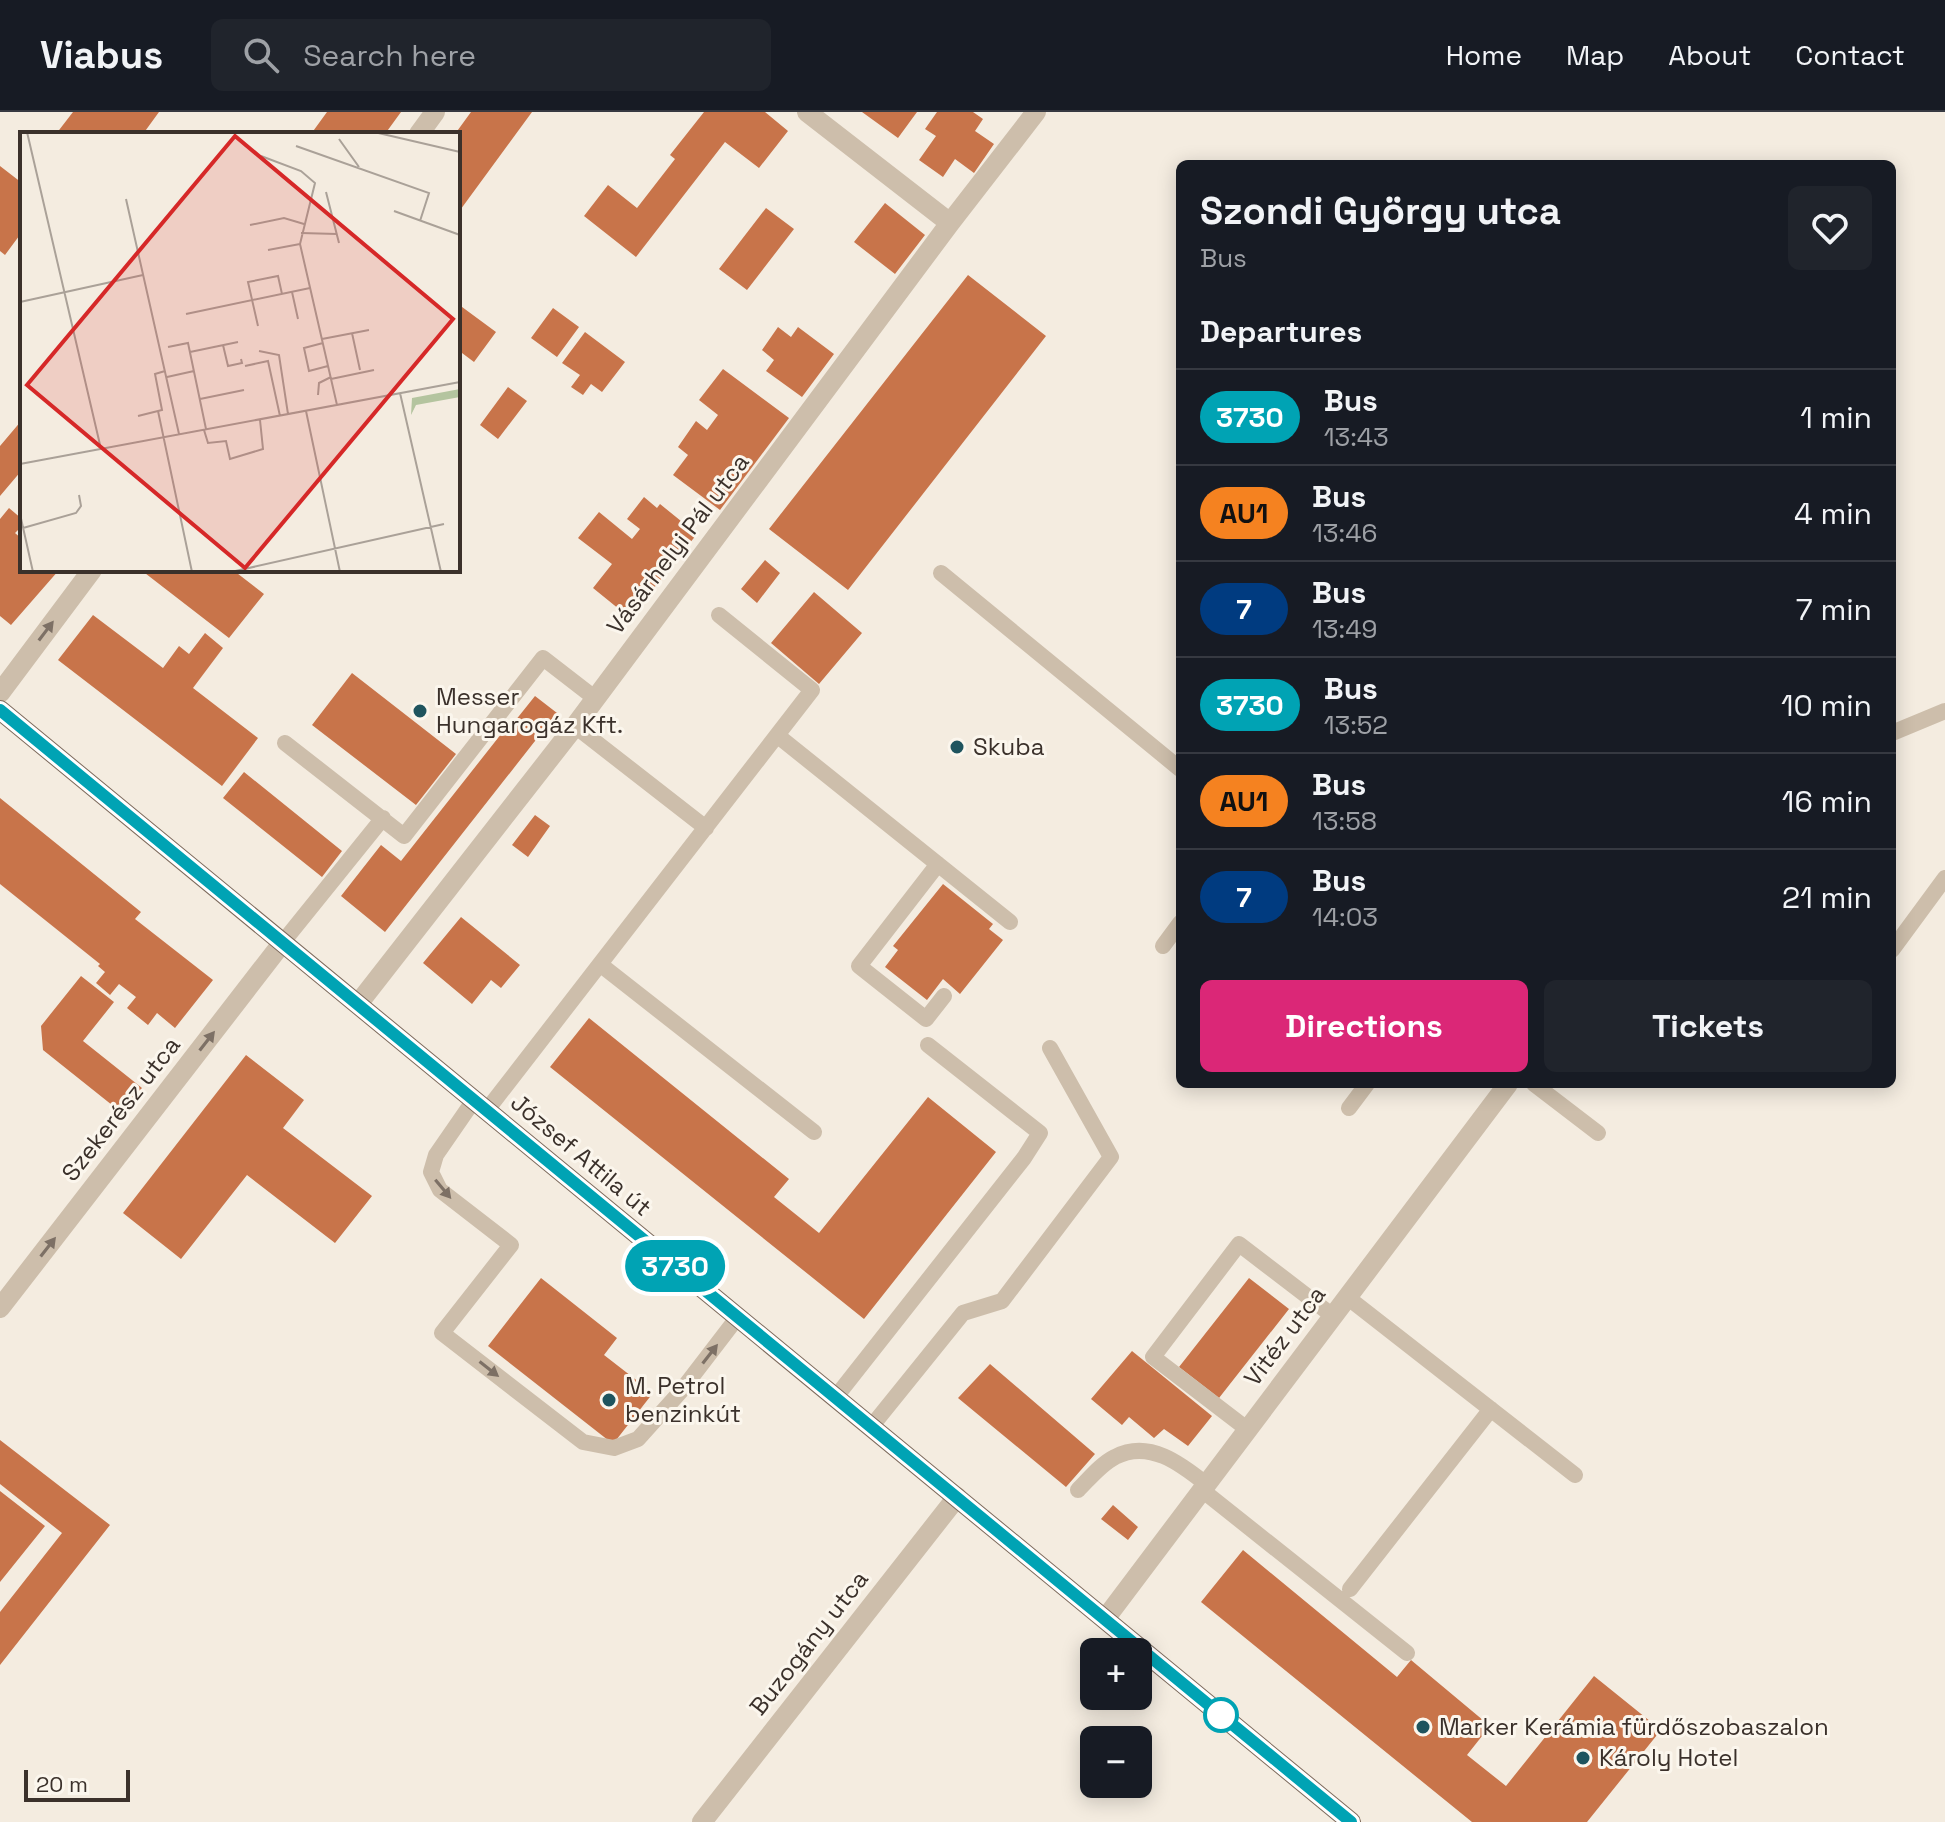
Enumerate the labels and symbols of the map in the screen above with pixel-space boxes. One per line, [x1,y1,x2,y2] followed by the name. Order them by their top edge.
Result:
[20,132,460,572] inset map
[600,447,756,640] street label: Vásárhelyi Pál utca
[38,621,53,642] one-way arrow
[436,681,623,740] place label: Messer Hungarogáz Kft.
[411,702,429,720] marker: Messer Hungarogáz Kft.
[973,731,1045,762] place label: Skuba
[948,738,966,756] marker: Skuba
[55,1030,187,1187] street label: Szekerész utca
[199,1031,215,1051] one-way arrow
[504,1087,658,1223] street label: József Attila út
[434,1179,452,1199] one-way arrow
[39,1237,55,1257] one-way arrow
[619,1240,731,1292] line badge: 3730
[1237,1279,1332,1392] street label: Vitéz utca
[701,1344,717,1364] one-way arrow
[479,1361,499,1377] one-way arrow
[625,1370,741,1429] place label: M. Petrol benzinkút
[600,1391,618,1409] marker: M. Petrol benzinkút
[742,1564,875,1721] street label: Buzogány utca
[1204,1698,1238,1732] unlabelled marker
[1439,1711,1829,1742] place label: Marker Kerámia fürdőszobaszalon
[1414,1718,1432,1736] marker: Marker Kerámia fürdőszobaszalon
[1599,1742,1738,1773] place label: Károly Hotel
[1574,1749,1592,1767] marker: Károly Hotel
[24,1766,130,1802] scale bar

